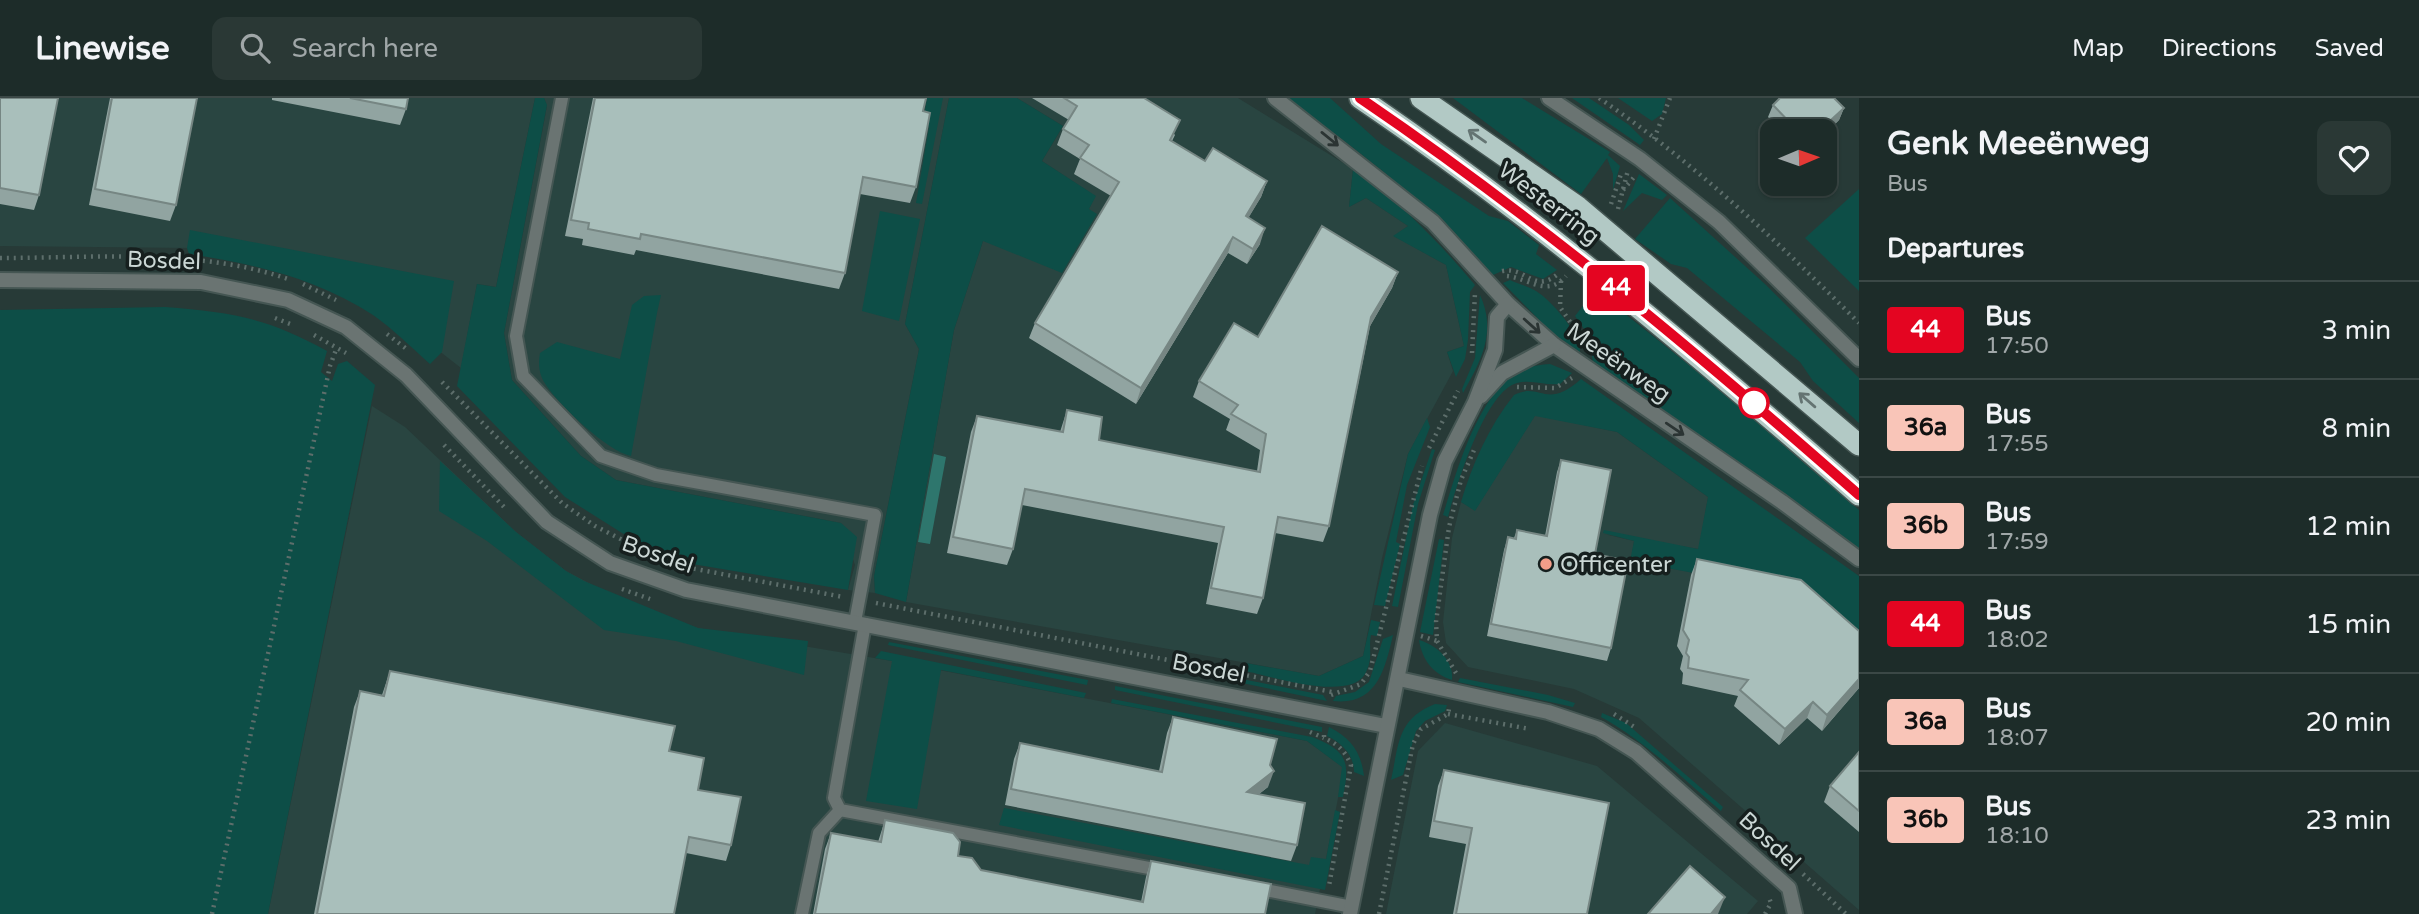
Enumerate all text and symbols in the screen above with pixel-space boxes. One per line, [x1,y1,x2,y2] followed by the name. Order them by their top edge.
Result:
[212,17,702,80] search box
[35,29,170,68] text: Linewise
[236,29,274,67] icon: search
[292,33,438,64] text: Search here
[2072,34,2124,63] text: Map
[2162,34,2277,63] text: Directions
[2315,34,2384,63] text: Saved
[1760,119,1838,196] north arrow
[1760,119,1837,196] map controls
[2317,121,2391,195] button: heart
[1887,124,2150,163] text: Genk Meeënweg
[1468,129,1487,143] one-way arrow
[1320,131,1338,147] one-way arrow
[1492,157,1605,251] street label: Westerring
[1887,170,1928,198] text: Bus
[1887,233,2024,264] text: Departures
[126,246,201,276] street label: Bosdel
[1584,265,1648,311] line badge: 44
[1601,273,1631,302] text: 44
[1985,301,2031,332] text: Bus
[1910,315,1941,344] text: 44
[2322,315,2391,346] text: 3 min
[1561,317,1676,409] street label: Meeënweg
[1523,318,1541,334] one-way arrow
[1985,332,2049,360] text: 17:50
[1739,388,1769,418] unlabelled marker
[1799,392,1817,408] one-way arrow
[1985,399,2031,430] text: Bus
[1904,413,1947,442] text: 36a
[2322,413,2391,444] text: 8 min
[1665,422,1684,436] one-way arrow
[1985,430,2049,458] text: 17:55
[1985,497,2031,528] text: Bus
[1903,511,1948,540] text: 36b
[2305,511,2391,542] text: 12 min
[1985,528,2049,556] text: 17:59
[618,530,697,580] street label: Bosdel
[1560,551,1672,579] place label: Officenter
[1538,556,1554,572] marker: Officenter
[1985,595,2031,626] text: Bus
[1910,609,1941,638] text: 44
[2305,609,2391,640] text: 15 min
[1985,626,2049,654] text: 18:02
[1170,648,1248,690] street label: Bosdel
[1985,693,2031,724] text: Bus
[1904,707,1947,736] text: 36a
[2305,707,2391,738] text: 20 min
[1985,724,2049,752] text: 18:07
[1985,791,2031,822] text: Bus
[1903,805,1948,834] text: 36b
[2305,805,2391,836] text: 23 min
[1733,806,1806,877] street label: Bosdel
[1985,822,2049,850] text: 18:10

